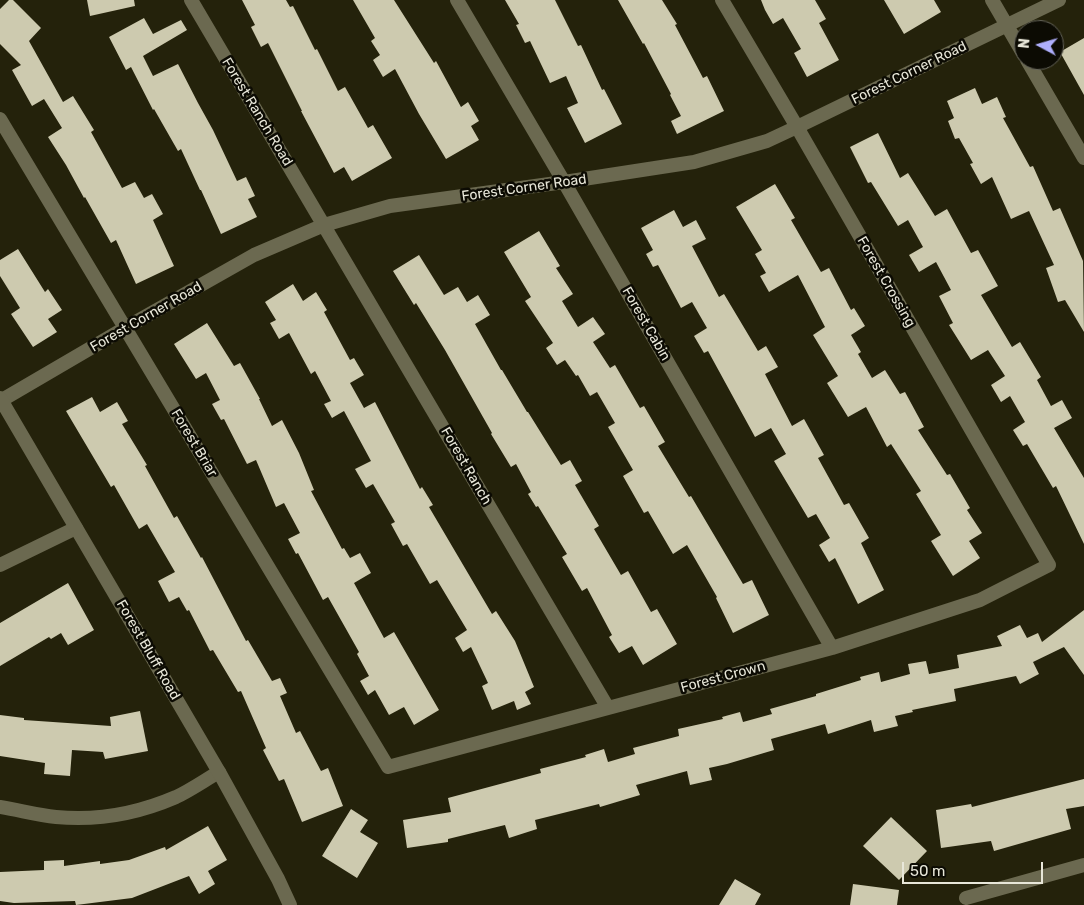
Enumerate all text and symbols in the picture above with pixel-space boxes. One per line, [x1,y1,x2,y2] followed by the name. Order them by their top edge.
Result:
[1014,20,1064,70] north arrow
[849,38,969,108] street label: Forest Corner Road
[1016,38,1034,49] text: N
[218,55,296,169] street label: Forest Ranch Road
[460,171,588,205] street label: Forest Corner Road
[853,234,919,330] street label: Forest Crossing
[87,278,205,356] street label: Forest Corner Road
[618,284,674,364] street label: Forest Cabin
[167,406,221,480] street label: Forest Briar
[437,424,495,508] street label: Forest Ranch
[113,597,183,703] street label: Forest Bluff Road
[679,658,767,696] street label: Forest Crown
[904,852,1045,884] scale bar
[910,862,945,880] text: 50 m

